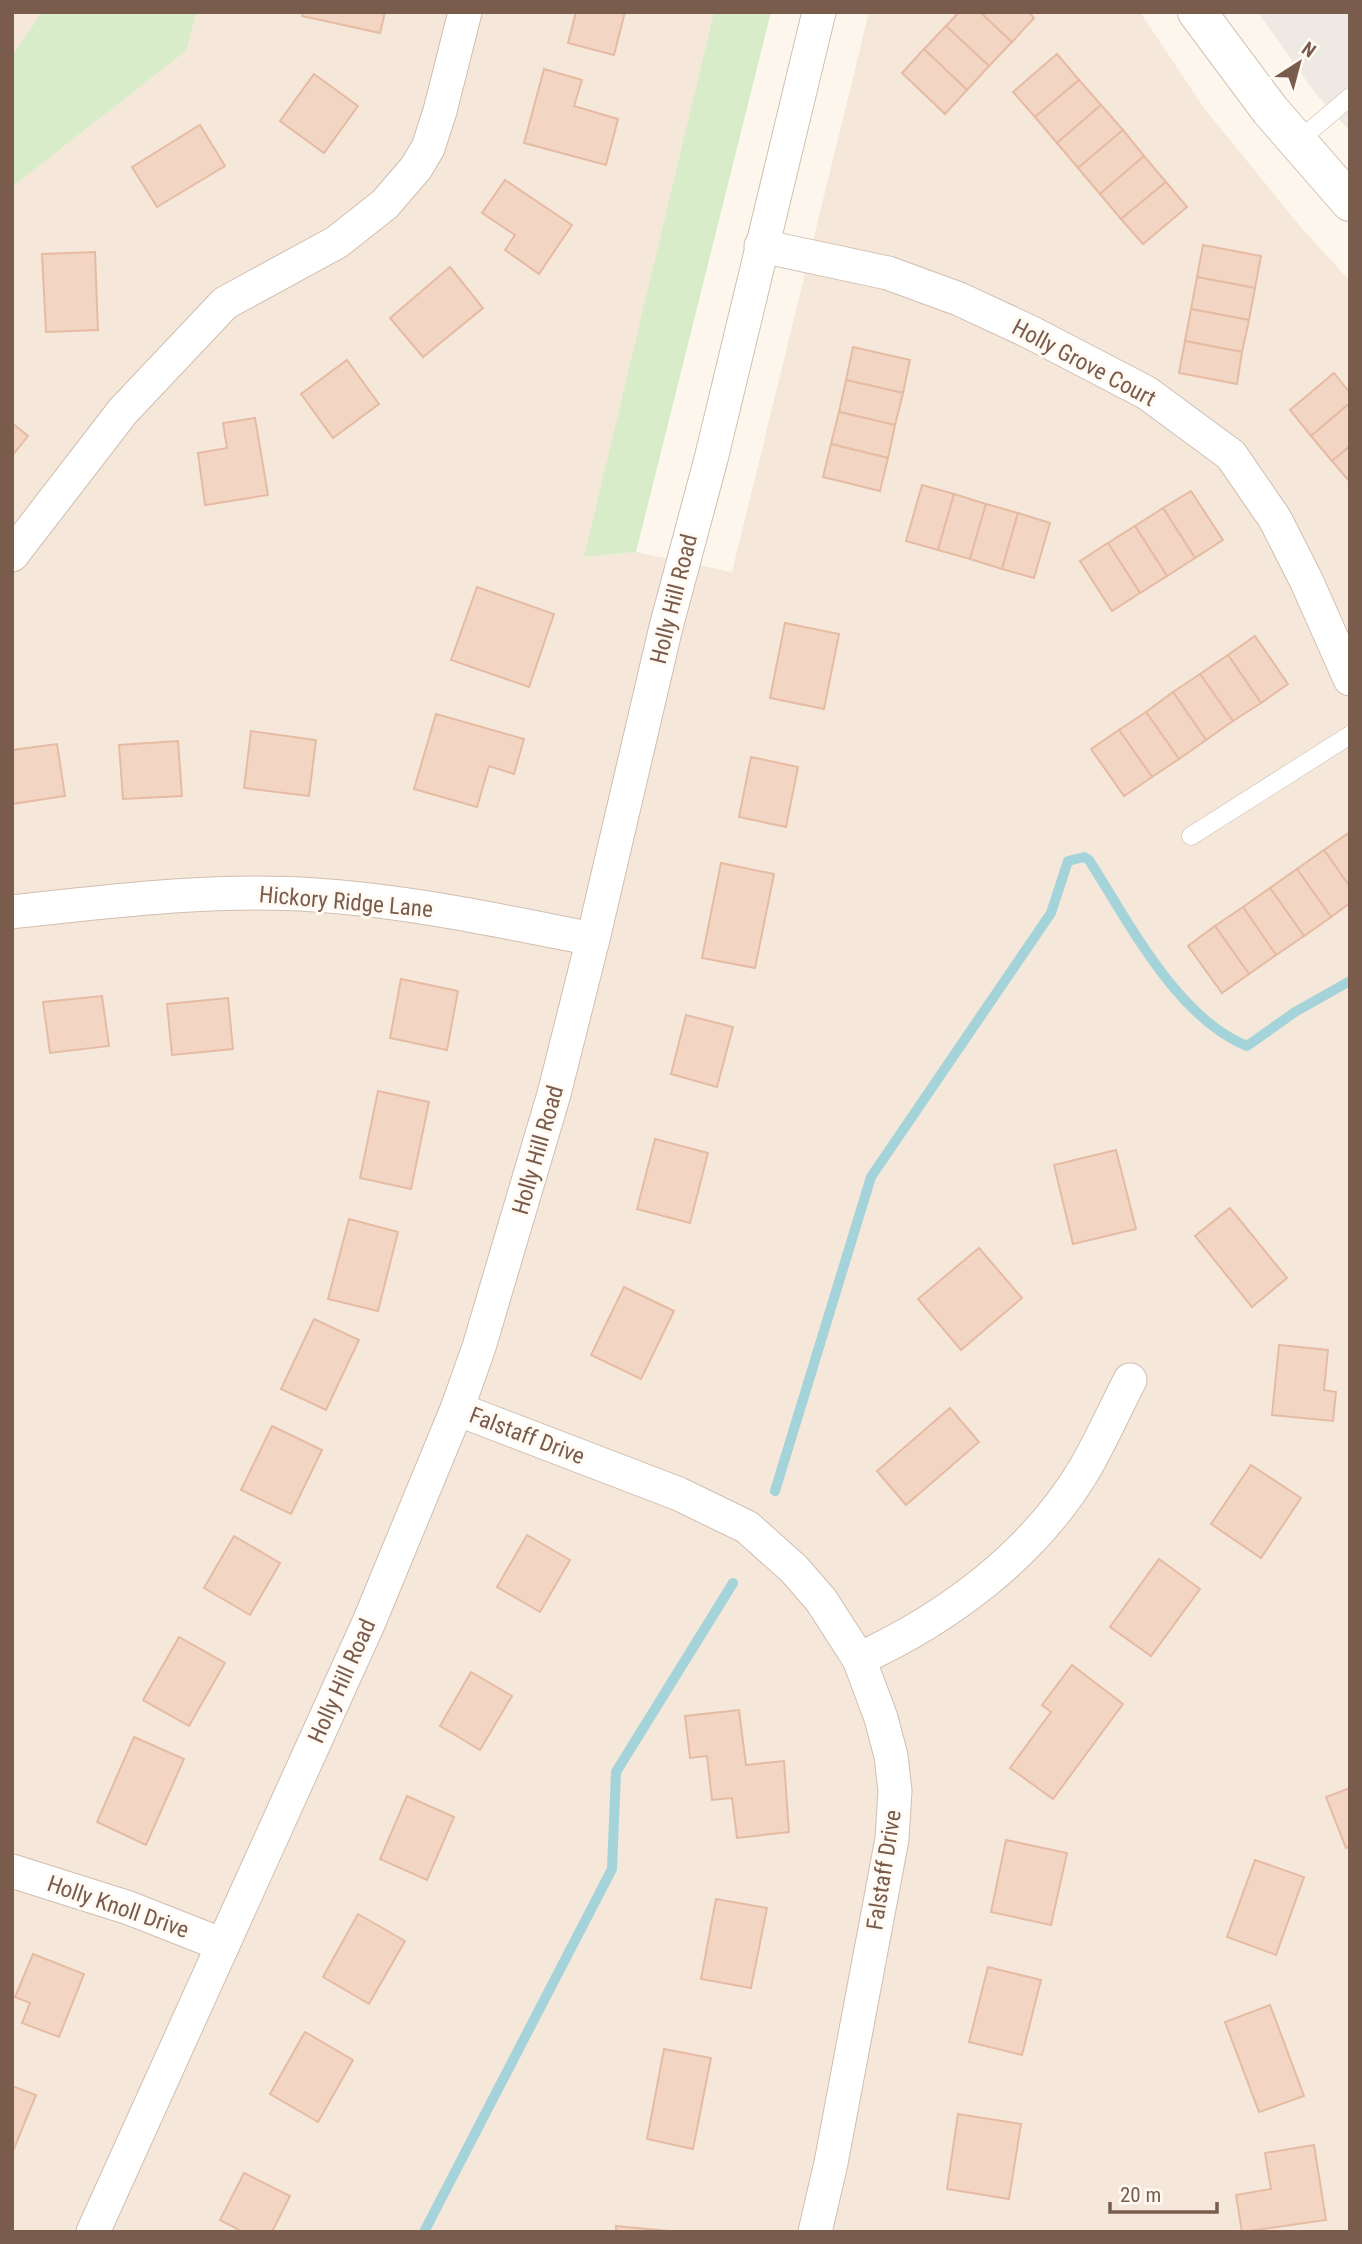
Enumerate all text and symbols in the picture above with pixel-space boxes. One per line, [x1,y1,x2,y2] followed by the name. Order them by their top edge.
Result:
[1264,28,1334,98] north arrow
[1297,37,1320,62] text: N
[1008,314,1160,412] street label: Holly Grove Court
[645,531,703,667] street label: Holly Hill Road
[258,881,434,923] street label: Hickory Ridge Lane
[507,1082,569,1218] street label: Holly Hill Road
[466,1402,588,1470] street label: Falstaff Drive
[303,1615,381,1747] street label: Holly Hill Road
[861,1808,907,1932] street label: Falstaff Drive
[44,1870,192,1944] street label: Holly Knoll Drive
[1110,2170,1217,2214] scale bar
[1120,2183,1161,2207] text: 20 m

